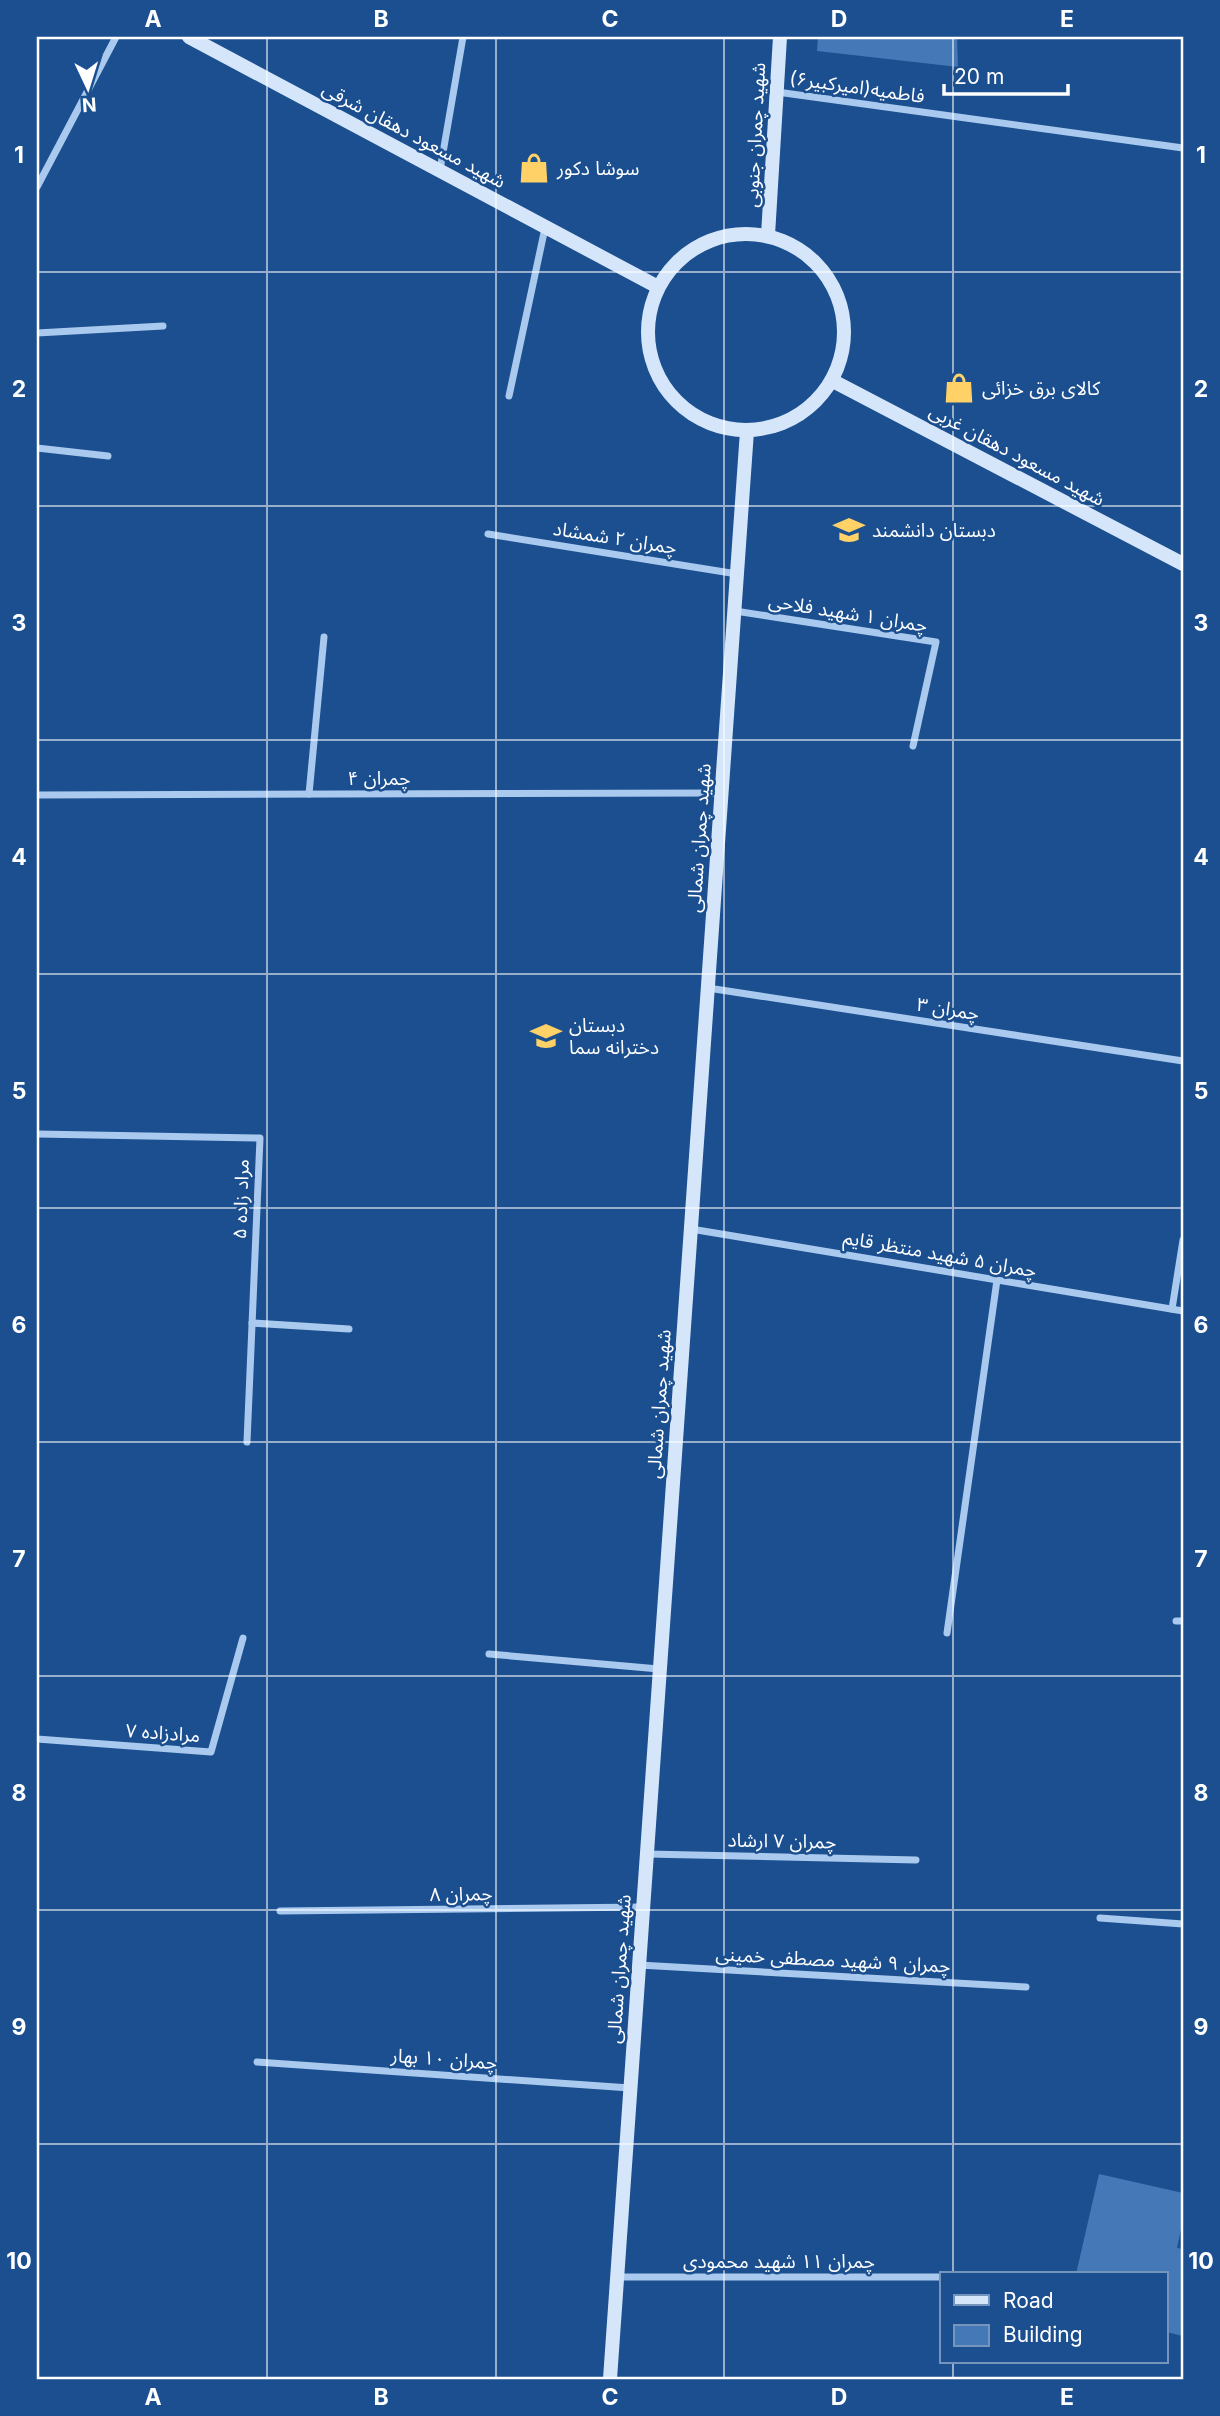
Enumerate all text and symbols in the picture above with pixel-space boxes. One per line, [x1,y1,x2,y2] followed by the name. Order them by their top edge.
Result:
[144,5,162,33] text: A
[373,5,389,33] text: B
[601,5,619,33] text: C
[831,5,847,33] text: D
[1060,5,1074,33] text: E
[52,52,122,122] north arrow
[944,52,1068,96] scale bar
[740,62,771,208] street label: شهید چمران جنوبی
[954,64,1004,89] text: 20 m
[788,66,926,108] street label: فاطمیه(امیرکبیر۶)
[319,77,509,193] street label: شهید مسعود دهقان شرقی
[81,92,97,116] text: N
[14,141,24,169] text: 1
[1196,141,1206,169] text: 1
[517,151,551,185] shop icon: سوشا دکور
[556,157,639,180] place label: سوشا دکور
[942,371,976,405] shop icon: کالای برق خزائی
[12,375,26,403] text: 2
[1194,375,1208,403] text: 2
[982,377,1101,400] place label: کالای برق خزائی
[925,399,1109,511] street label: شهید مسعود دهقان غربی
[832,513,866,547] school or university icon: دبستان دانشمند
[551,517,679,560] street label: چمران ۲ شمشاد
[872,519,996,542] place label: دبستان دانشمند
[767,589,929,638] street label: چمران ۱ شهید فلاحی
[12,609,26,637] text: 3
[1194,609,1208,637] text: 3
[682,763,717,913] street label: شهید چمران شمالی
[348,767,410,791] street label: چمران ۴
[11,843,27,871] text: 4
[1193,843,1209,871] text: 4
[915,993,981,1026] street label: چمران ۳
[569,1014,659,1059] place label: دبستان دخترانه سما
[529,1019,563,1053] school or university icon: دبستان دخترانه سما
[12,1077,26,1105] text: 5
[1194,1077,1208,1105] text: 5
[228,1159,254,1239] street label: مراد زاده ۵
[841,1226,1038,1285] street label: چمران ۵ شهید منتظر قایم
[12,1311,26,1339] text: 6
[1194,1311,1208,1339] text: 6
[642,1329,677,1479] street label: شهید چمران شمالی
[12,1545,26,1573] text: 7
[1194,1545,1208,1573] text: 7
[125,1719,201,1747] street label: مرادزاده ۷
[12,1779,26,1807] text: 8
[1194,1779,1208,1807] text: 8
[727,1829,837,1855] street label: چمران ۷ ارشاد
[429,1882,493,1907] street label: چمران ۸
[602,1894,637,2044] street label: شهید چمران شمالی
[715,1942,951,1979] street label: چمران ۹ شهید مصطفی خمینی
[12,2013,26,2041] text: 9
[1194,2013,1208,2041] text: 9
[389,2044,498,2075] street label: چمران ۱۰ بهار
[6,2247,32,2275] text: 10
[1188,2247,1214,2275] text: 10
[683,2250,875,2274] street label: چمران ۱۱ شهید محمودی
[940,2272,1168,2364] legend
[1003,2288,1054,2313] text: Road
[1003,2322,1083,2347] text: Building
[144,2383,162,2411] text: A
[373,2383,389,2411] text: B
[601,2383,619,2411] text: C
[831,2383,847,2411] text: D
[1060,2383,1074,2411] text: E

